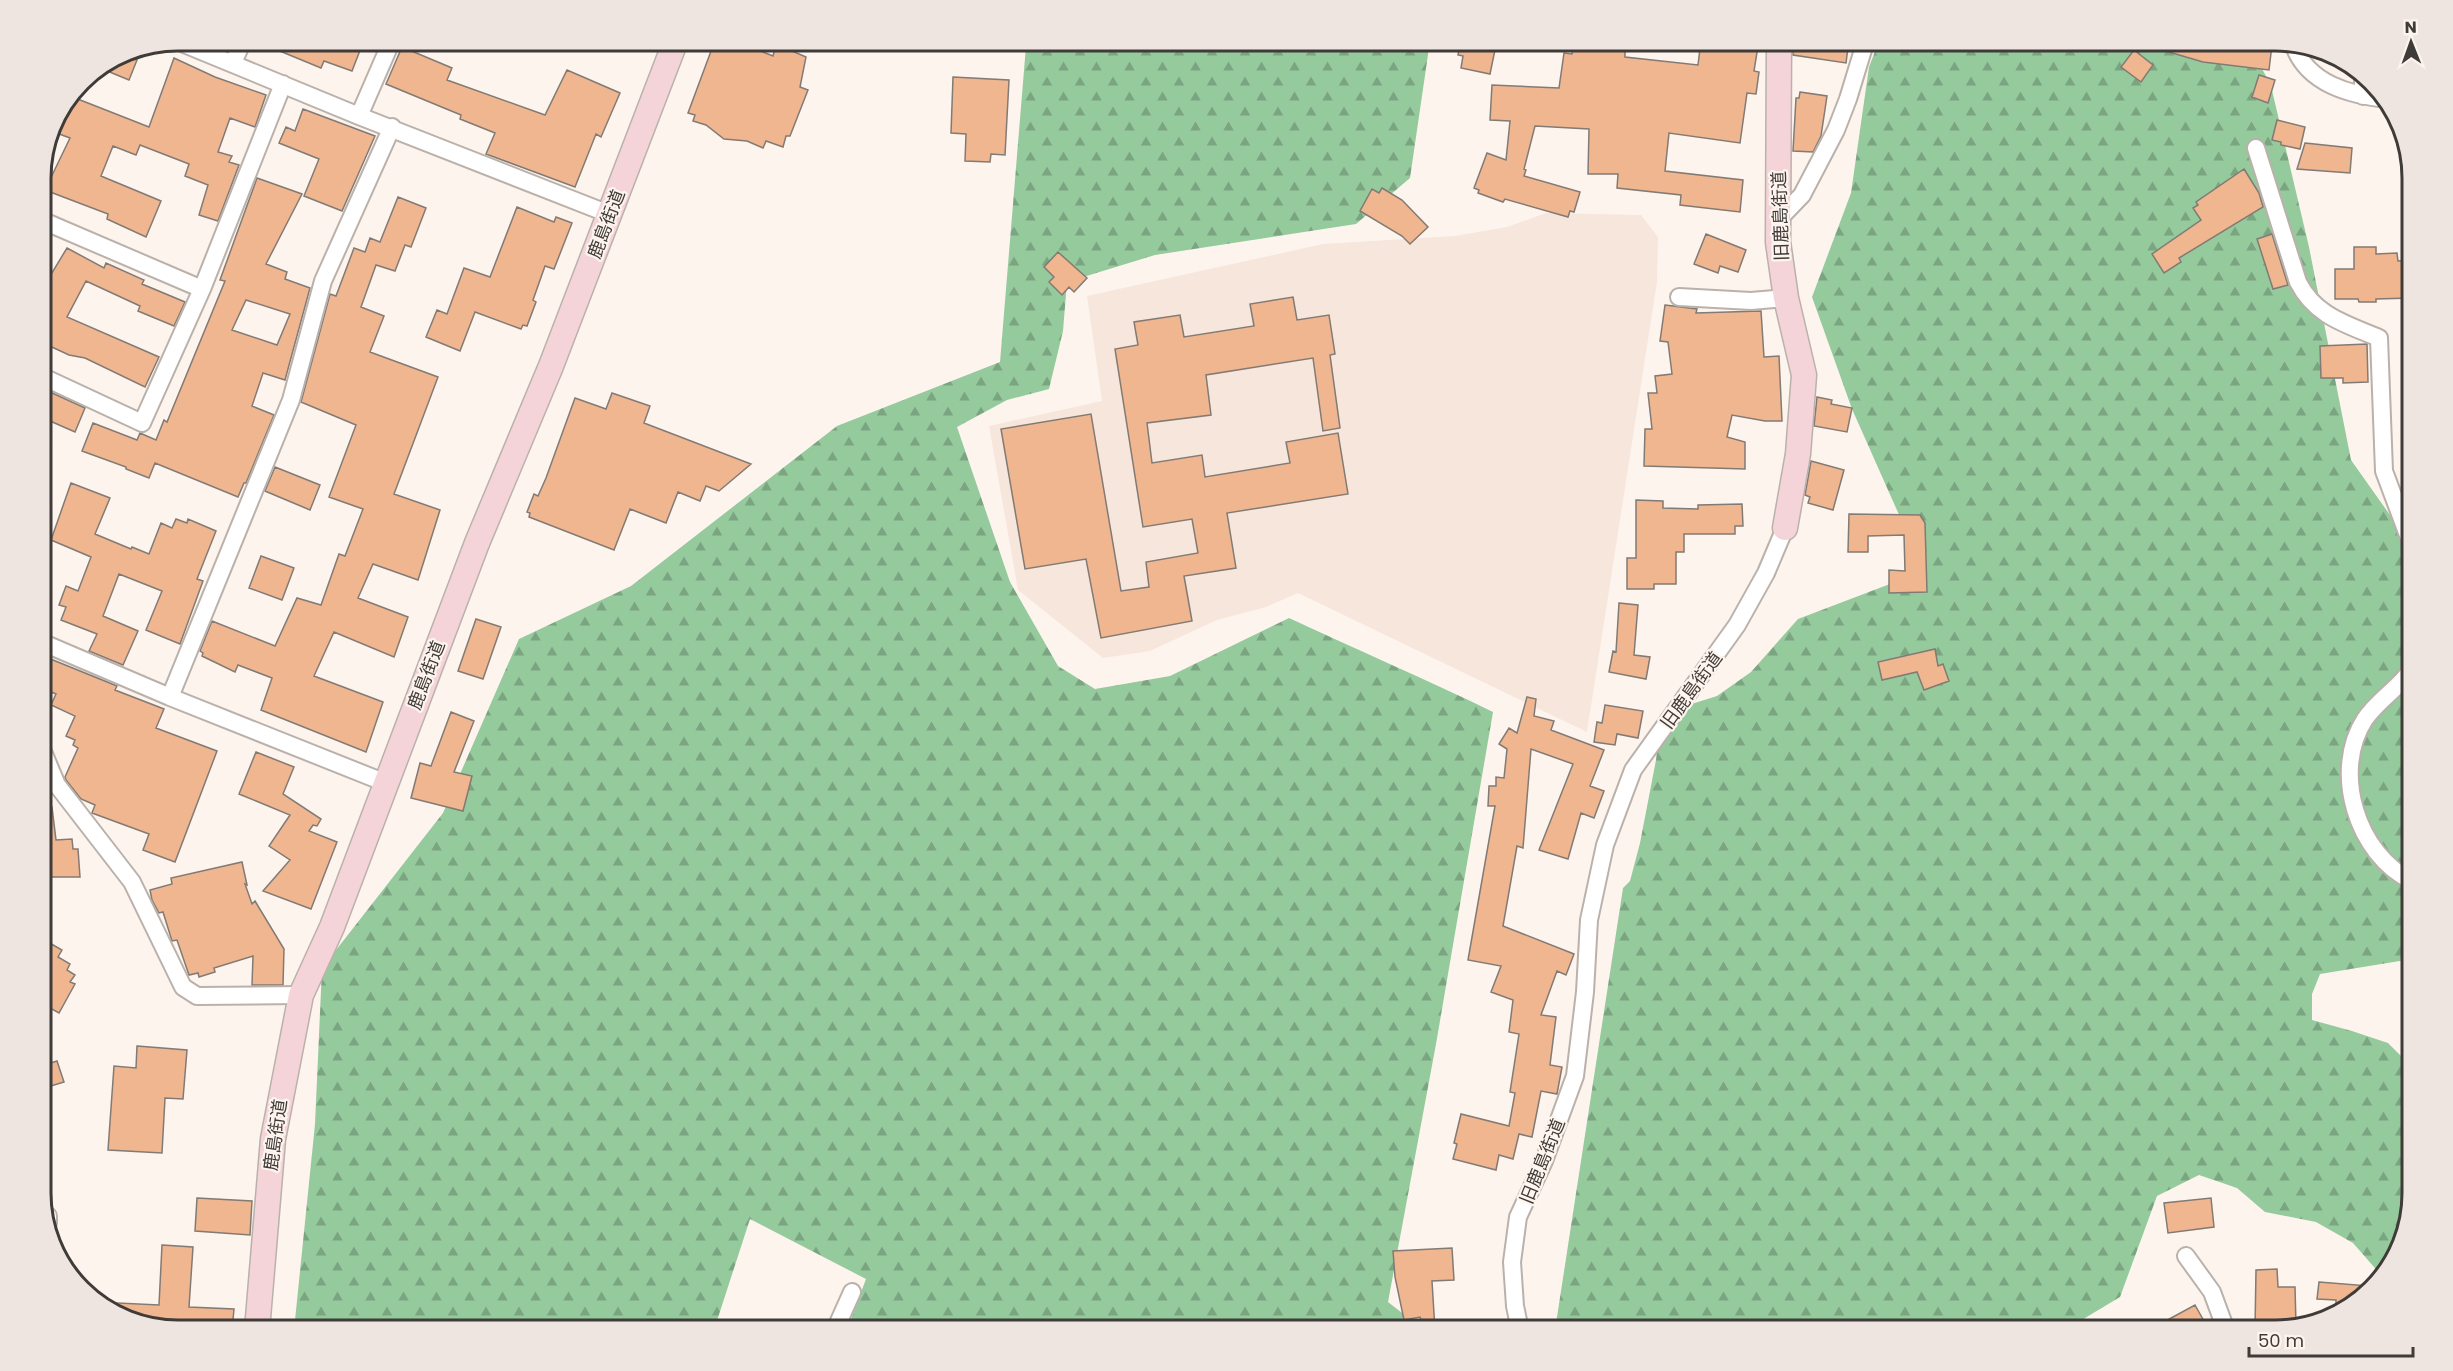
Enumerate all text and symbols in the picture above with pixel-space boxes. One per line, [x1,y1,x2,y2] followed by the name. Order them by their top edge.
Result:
[2381,12,2441,72] north arrow
[2405,16,2417,39] text: N
[1766,171,1794,261] street label: 旧鹿島街道
[581,186,631,262] street label: 鹿島街道
[401,637,451,713] street label: 鹿島街道
[1654,646,1728,734] street label: 旧鹿島街道
[258,1098,292,1172] street label: 鹿島街道
[1514,1115,1570,1207] street label: 旧鹿島街道
[2249,1320,2412,1358] scale bar
[2258,1328,2304,1353] text: 50 m

